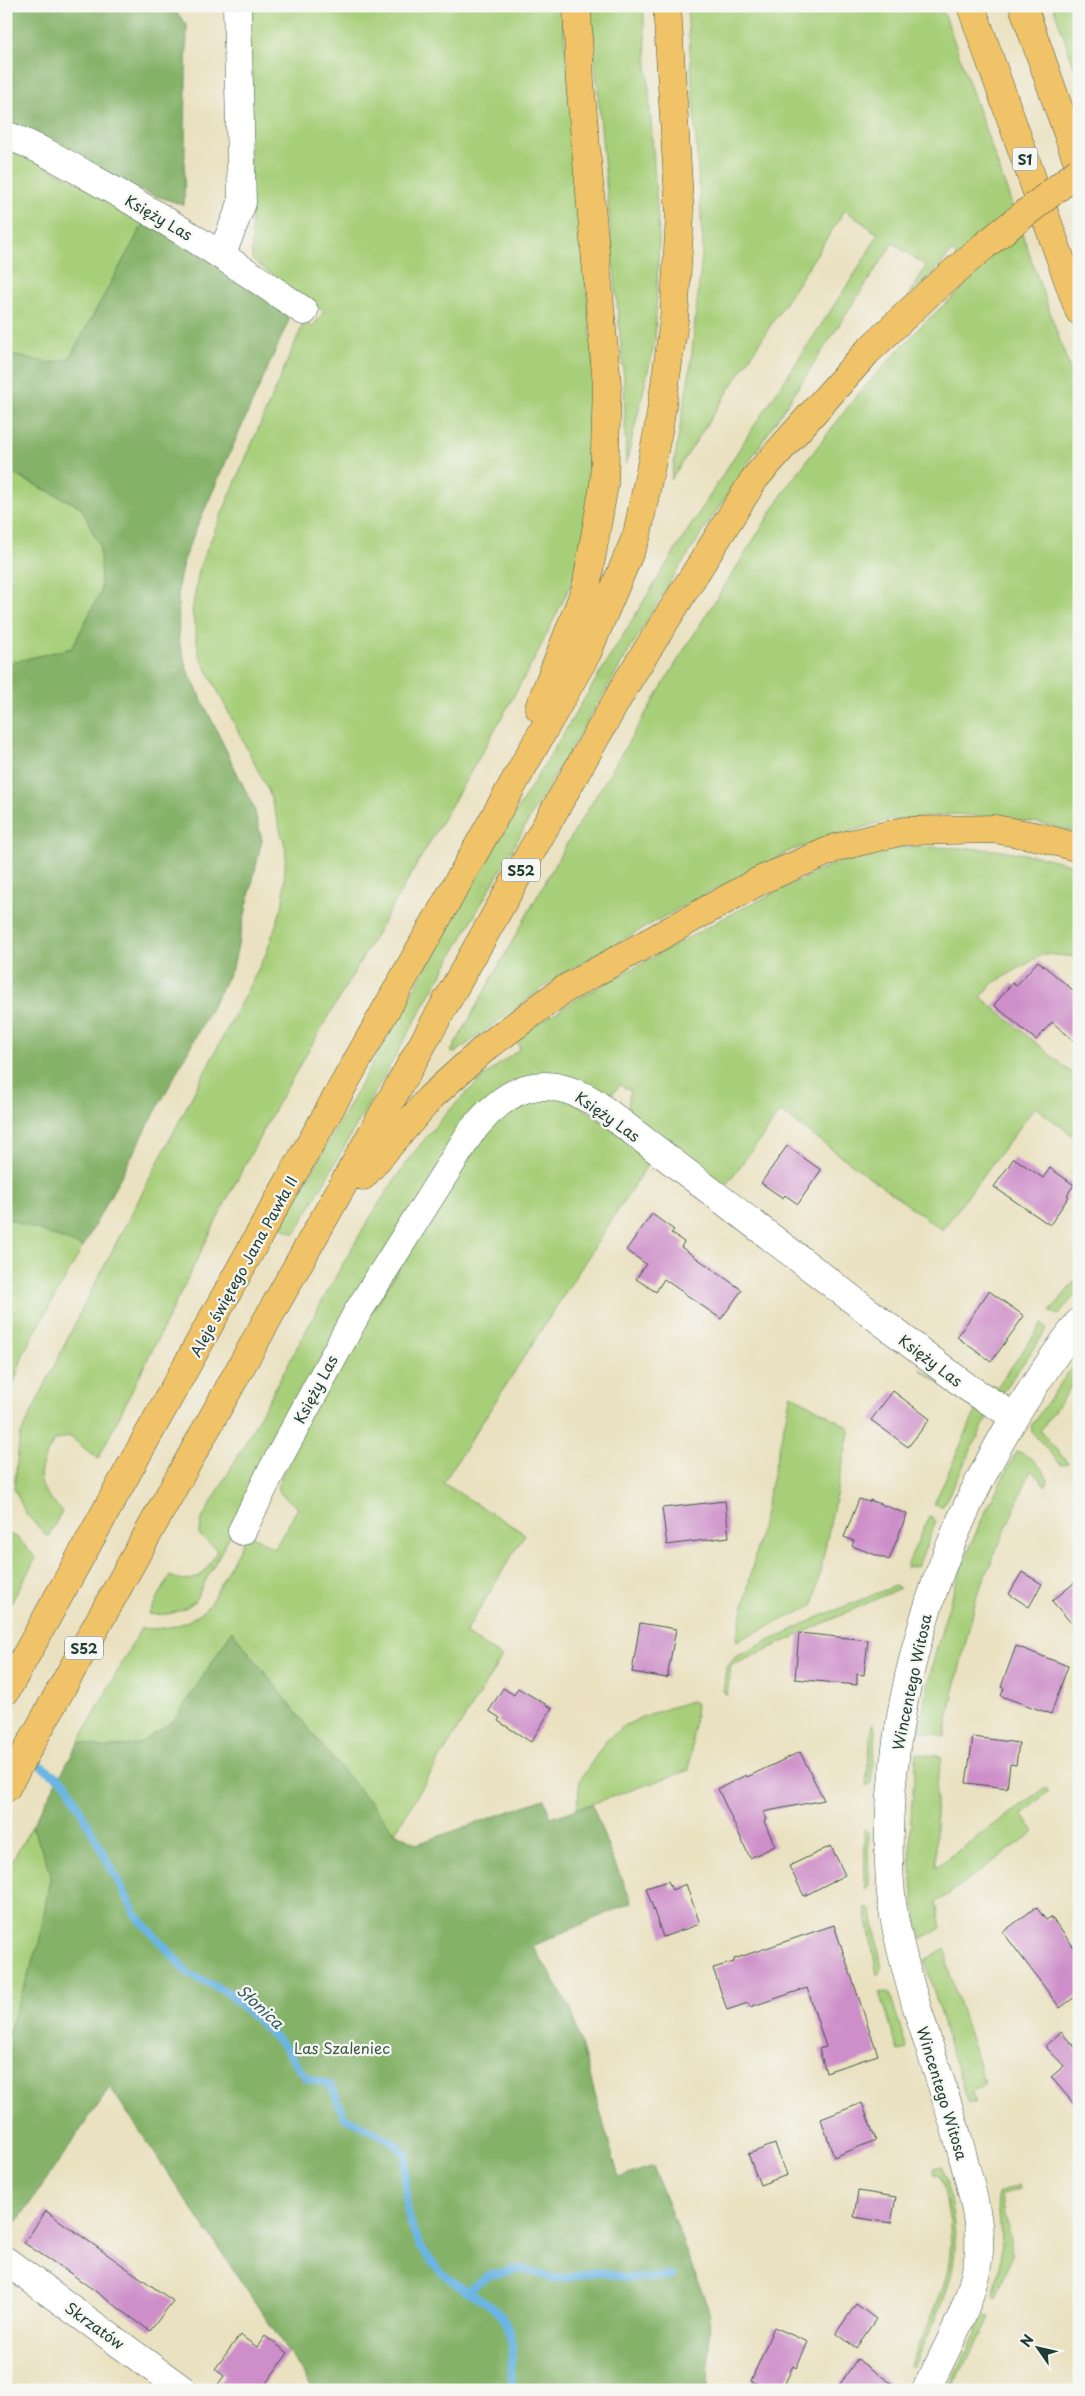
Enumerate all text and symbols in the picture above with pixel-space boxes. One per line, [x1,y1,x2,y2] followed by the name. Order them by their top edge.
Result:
[1012,148,1038,170] road number: S1
[121,188,197,246] street label: Księży Las
[502,858,540,882] road number: S52
[571,1085,645,1147] street label: Księży Las
[184,1171,302,1361] street label: Aleje świętego Jana Pawła II
[894,1328,968,1392] street label: Księży Las
[287,1351,343,1427] street label: Księży Las
[885,1611,937,1752] street label: Wincentego Witosa
[65,1636,103,1660] road number: S52
[232,1978,290,2034] water label: Słonica
[912,2023,974,2163] street label: Wincentego Witosa
[294,2036,390,2059] park label: Las Szaleniec
[61,2296,130,2355] street label: Skrzatów
[1012,2324,1062,2374] north arrow
[1015,2330,1039,2351] text: N

